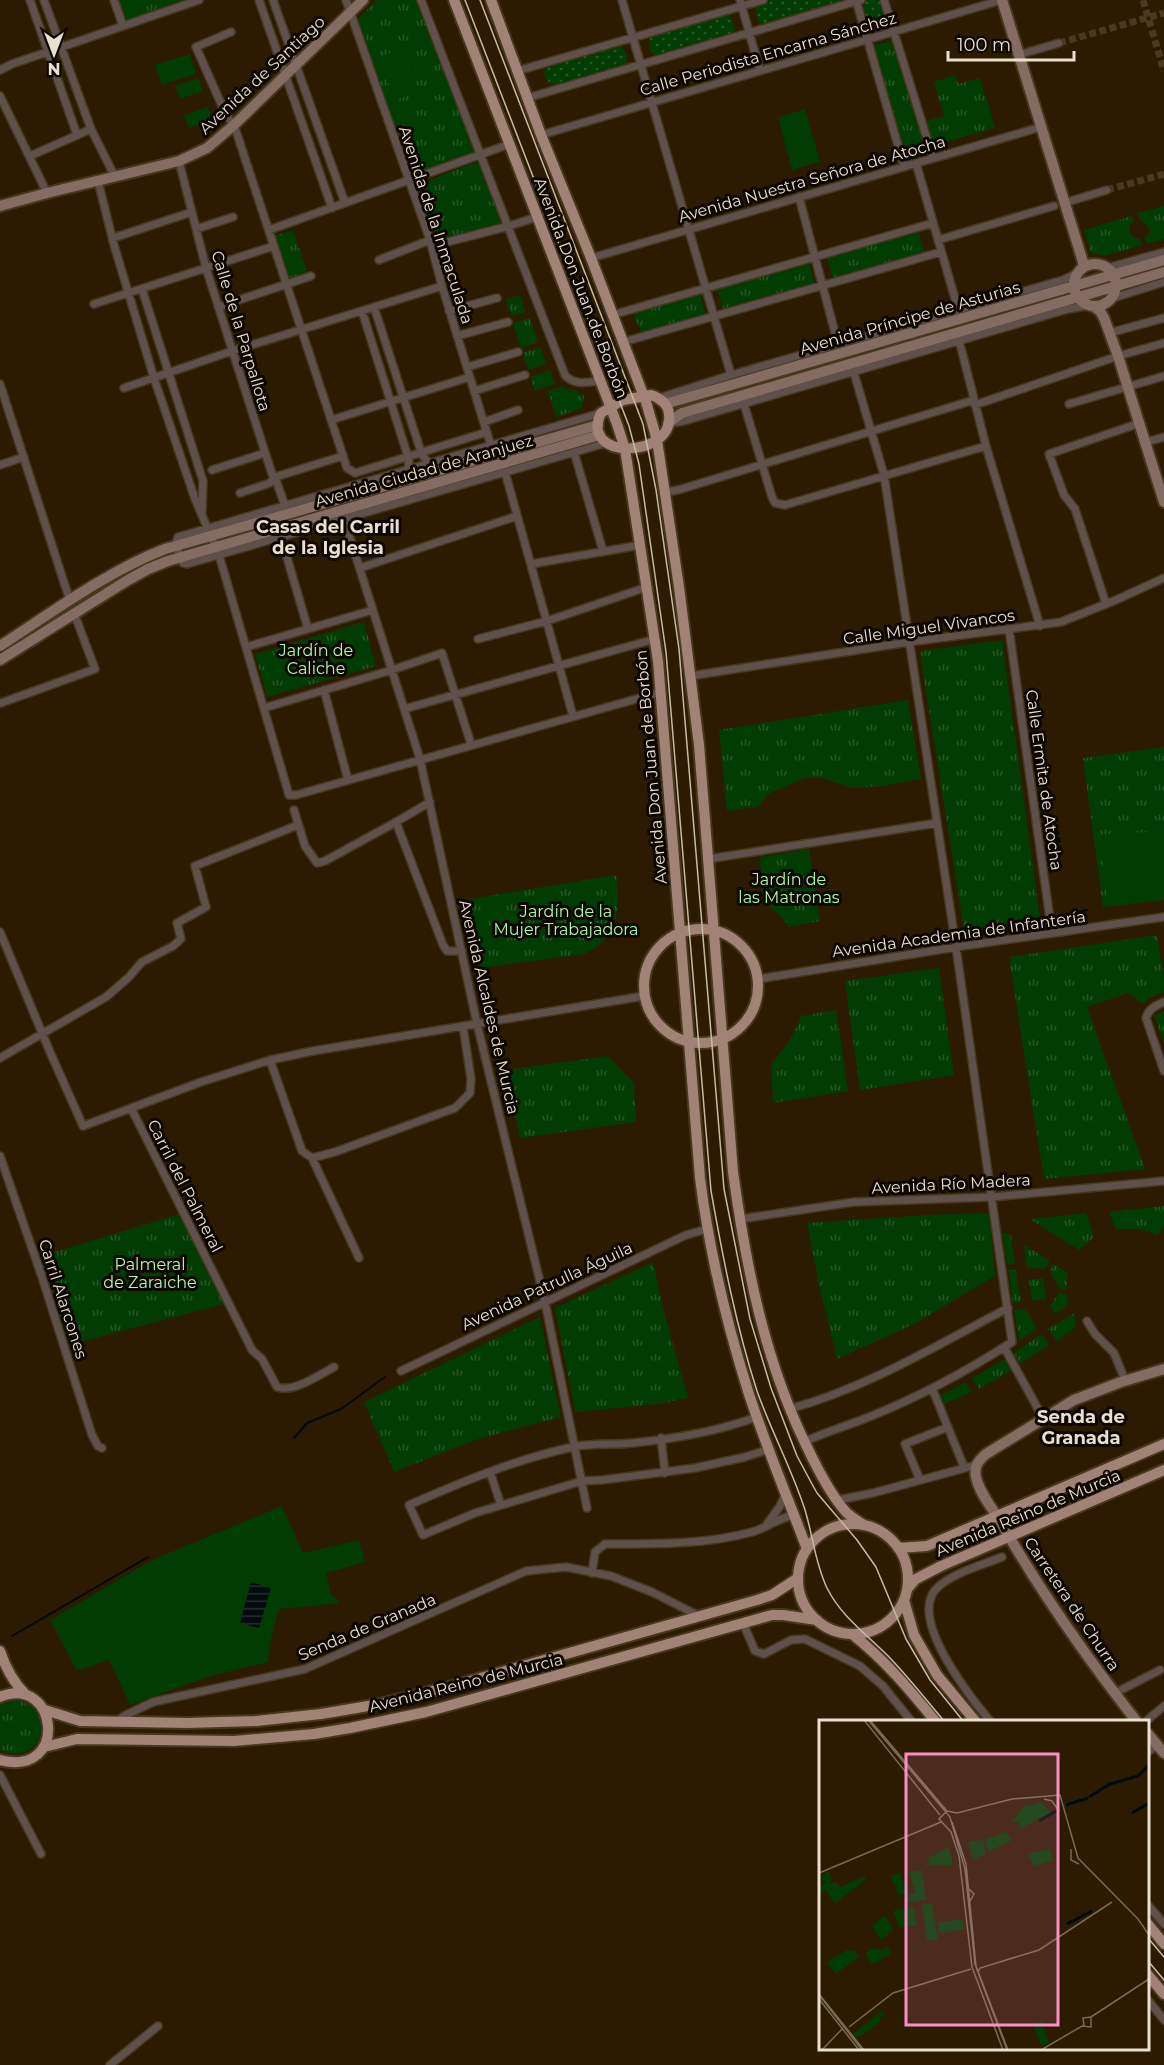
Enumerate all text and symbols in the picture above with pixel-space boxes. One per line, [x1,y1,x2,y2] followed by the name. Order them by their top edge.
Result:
[638,8,898,100] street label: Calle Periodista Encarna Sánchez
[195,12,329,138] street label: Avenida de Santiago
[24,24,84,84] north arrow
[948,24,1074,62] scale bar
[957,34,1011,56] text: 100 m
[48,59,60,78] text: N
[395,124,477,326] street label: Avenida de la Inmaculada
[676,132,948,226] street label: Avenida Nuestra Señora de Atocha
[530,175,632,401] street label: Avenida Don Juan de Borbón
[207,248,275,414] street label: Calle de la Parpallota
[798,277,1022,359] street label: Avenida Príncipe de Asturias
[313,431,535,511] street label: Avenida Ciudad de Aranjuez
[256,516,400,559] district label: Casas del Carril de la Iglesia
[842,606,1016,648] street label: Calle Miguel Vivancos
[278,641,353,678] park label: Jardín de Caliche
[631,649,671,885] street label: Avenida Don Juan de Borbón
[1022,688,1066,872] street label: Calle Ermita de Atocha
[738,870,840,907] park label: Jardín de las Matronas
[455,898,523,1116] street label: Avenida Alcaldes de Murcia
[494,902,639,939] park label: Jardín de la Mujer Trabajadora
[831,907,1087,961] street label: Avenida Academia de Infantería
[143,1117,227,1255] street label: Carril del Palmeral
[871,1170,1031,1198] street label: Avenida Río Madera
[35,1237,91,1361] street label: Carril Alarcones
[458,1238,636,1334] street label: Avenida Patrulla Águila
[103,1255,197,1292] park label: Palmeral de Zaraiche
[1037,1406,1125,1449] district label: Senda de Granada
[933,1465,1123,1561] street label: Avenida Reino de Murcia
[1020,1534,1124,1674] street label: Carretera de Churra
[295,1589,439,1665] street label: Senda de Granada
[367,1650,565,1716] street label: Avenida Reino de Murcia
[819,1720,1149,2050] inset map

